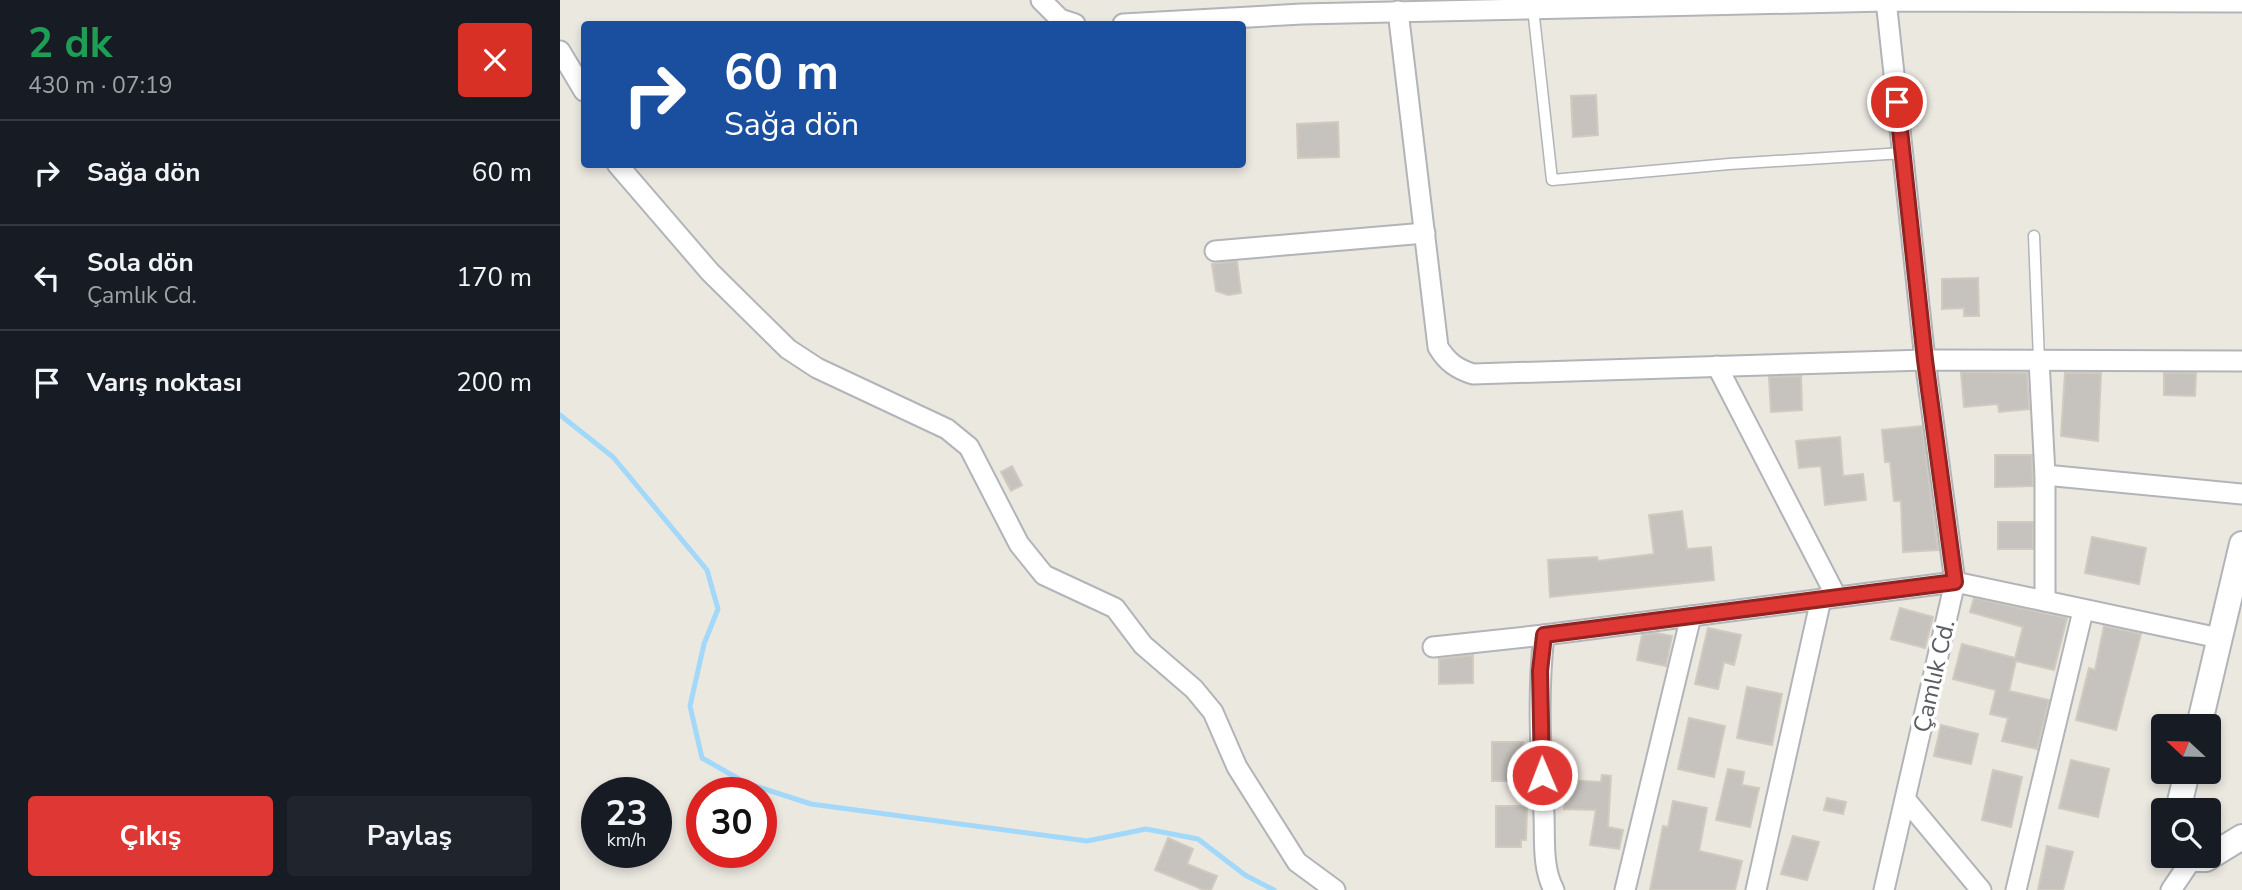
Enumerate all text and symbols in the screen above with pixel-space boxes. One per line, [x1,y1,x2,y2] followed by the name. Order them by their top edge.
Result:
[28,15,112,72] text: 2 dk
[458,23,532,97] button: close
[724,39,839,106] text: 60 m
[609,49,700,140] icon: right
[28,70,173,101] text: 430 m · 07:19
[1867,72,1927,132] pin
[1878,83,1916,121] icon: arrive
[724,103,859,146] text: Sağa dön
[28,154,66,192] icon: right
[87,155,200,190] text: Sağa dön
[472,155,532,190] text: 60 m
[87,245,194,280] text: Sola dön
[28,259,66,297] icon: left
[456,260,532,295] text: 170 m
[87,280,197,311] text: Çamlık Cd.
[28,364,66,402] icon: arrive
[87,365,242,400] text: Varış noktası
[456,365,532,400] text: 200 m
[1906,617,1962,735] street label: Çamlık Cd.
[2151,714,2221,784] north arrow
[2151,714,2221,868] map controls
[1505,738,1579,812] position arrow
[686,777,777,868] speed limit sign: 30
[605,790,648,837] text: 23
[28,796,273,876] button: Çıkış
[287,796,532,876] button: Paylaş
[2151,798,2221,868] button: search
[607,828,646,852] text: km/h

